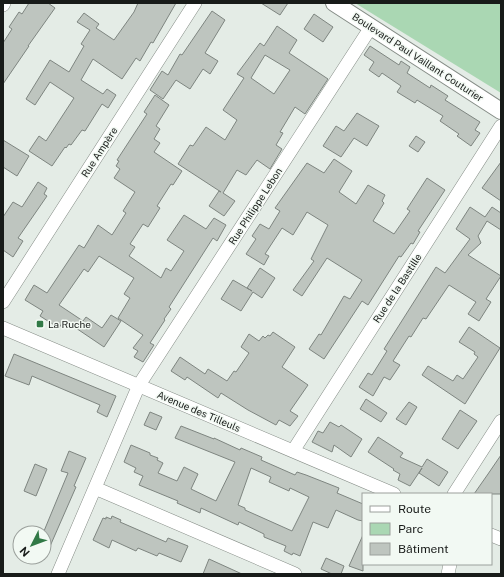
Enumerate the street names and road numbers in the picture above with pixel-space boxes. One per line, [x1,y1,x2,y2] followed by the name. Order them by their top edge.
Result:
[350,10,486,104] street label: Boulevard Paul Vaillant Couturier
[78,124,120,179] street label: Rue Ampère
[226,165,284,247] street label: Rue Philippe Lebon
[370,251,424,325] street label: Rue de la Bastille
[156,388,242,434] street label: Avenue des Tilleuls

